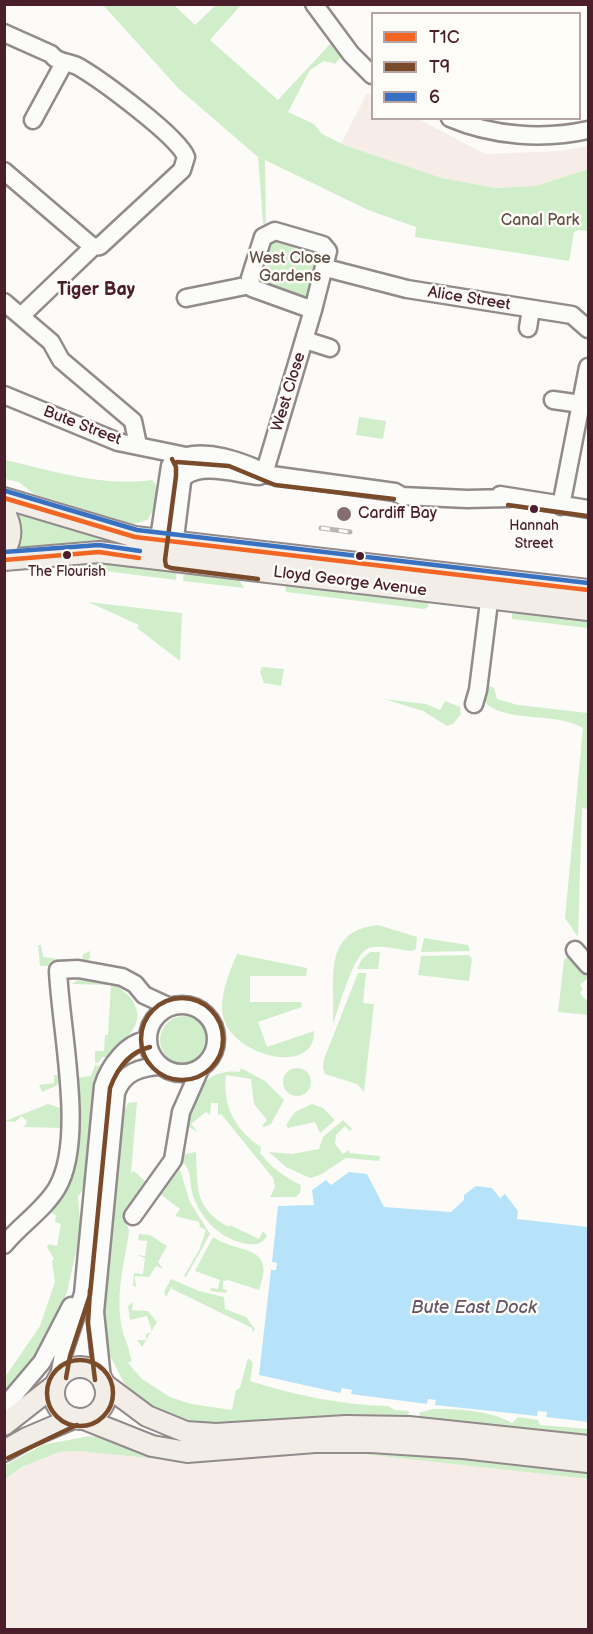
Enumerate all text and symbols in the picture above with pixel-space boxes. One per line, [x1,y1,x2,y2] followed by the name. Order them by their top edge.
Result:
[371,12,581,120] legend
[429,27,460,48] text: T1C
[429,57,450,78] text: T9
[429,87,440,108] text: 6
[501,211,579,231] park label: Canal Park
[249,249,331,287] park label: West Close Gardens
[57,279,135,301] district label: Tiger Bay
[426,283,512,315] street label: Alice Street
[268,350,310,434] street label: West Close
[40,402,124,450] street label: Bute Street
[528,503,540,515] marker: Hannah Street
[358,504,437,524] place label: Cardiff Bay
[335,505,353,523] marker: Cardiff Bay
[509,518,559,550] place label: Hannah Street
[61,549,73,561] marker: The Flourish
[354,550,366,562] unlabelled marker
[272,563,428,601] street label: Lloyd George Avenue
[28,564,106,580] place label: The Flourish
[411,1297,537,1319] water label: Bute East Dock

